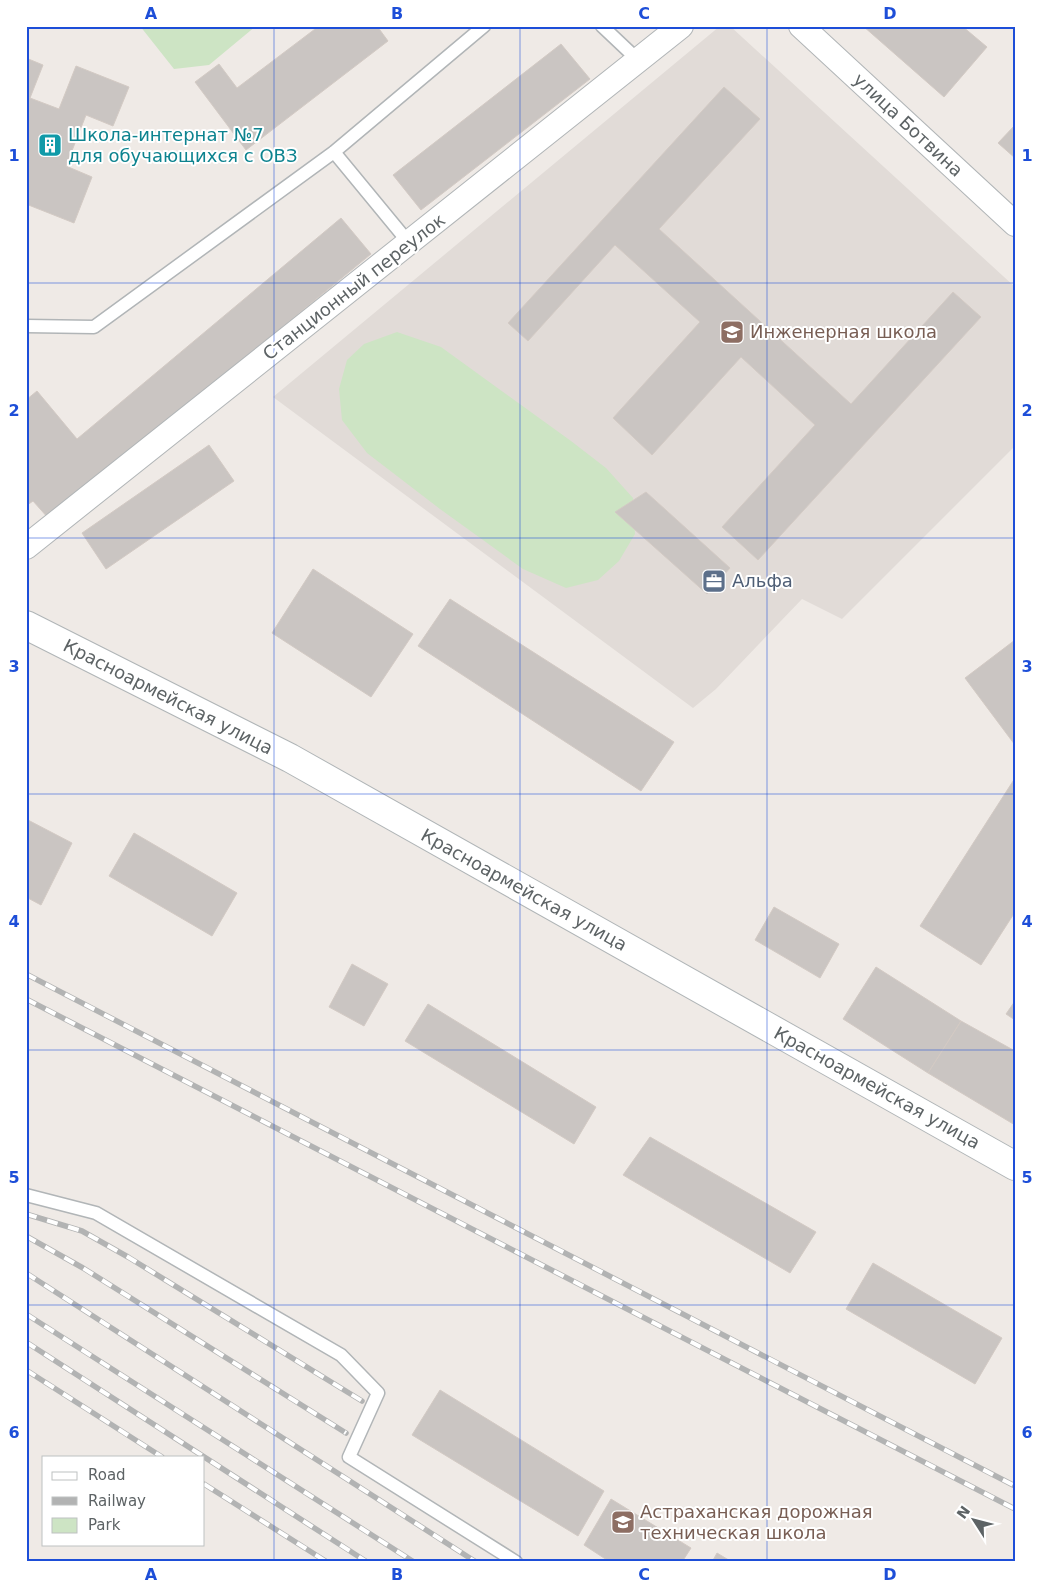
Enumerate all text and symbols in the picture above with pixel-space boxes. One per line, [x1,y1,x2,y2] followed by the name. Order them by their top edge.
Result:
[145,4,158,23] text: A
[391,4,403,23] text: B
[638,4,650,23] text: C
[883,4,897,23] text: D
[849,69,967,181] street label: улица Ботвина
[68,124,298,166] place label: Школа-интернат №7 для обучающихся с ОВЗ
[37,132,63,158] building icon: Школа-интернат №7 для обучающихся с ОВЗ
[8,146,20,165] text: 1
[1021,146,1033,165] text: 1
[258,209,449,364] street label: Станционный переулок
[719,319,745,345] school or university icon: Инженерная школа
[750,321,937,342] place label: Инженерная школа
[8,401,20,420] text: 2
[1021,401,1033,420] text: 2
[701,568,727,594] office icon: Альфа
[732,570,793,591] place label: Альфа
[60,634,276,759] street label: Красноармейская улица
[8,657,20,676] text: 3
[1021,657,1033,676] text: 3
[418,824,631,955] street label: Красноармейская улица
[8,912,20,931] text: 4
[1021,912,1033,931] text: 4
[771,1022,984,1153] street label: Красноармейская улица
[8,1168,20,1187] text: 5
[1021,1168,1033,1187] text: 5
[8,1423,20,1442] text: 6
[1021,1423,1033,1442] text: 6
[42,1456,205,1546] legend
[88,1466,126,1484] text: Road
[88,1492,146,1510] text: Railway
[948,1496,998,1546] north arrow
[640,1501,873,1543] place label: Астраханская дорожная техническая школа
[954,1503,973,1522] text: N
[610,1509,636,1535] school or university icon: Астраханская дорожная техническая школа
[88,1516,121,1534] text: Park
[145,1565,158,1584] text: A
[391,1565,403,1584] text: B
[638,1565,650,1584] text: C
[883,1565,897,1584] text: D

